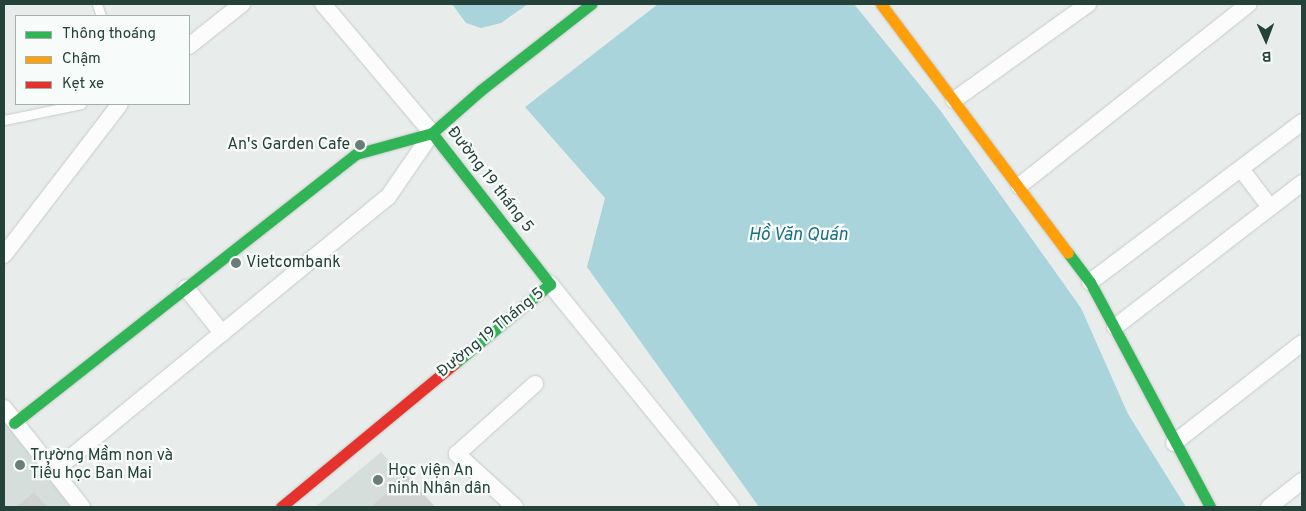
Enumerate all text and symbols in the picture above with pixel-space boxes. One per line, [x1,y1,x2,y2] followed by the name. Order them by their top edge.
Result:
[15,15,190,105] legend
[1241,15,1291,65] north arrow
[62,25,156,44] text: Thông thoáng
[1261,47,1272,64] text: B
[62,50,101,69] text: Chậm
[62,75,104,94] text: Kẹt xe
[443,123,537,237] street label: Đường 19 tháng 5
[227,135,350,155] place label: An's Garden Cafe
[354,139,366,151] marker: An's Garden Cafe
[748,225,848,247] water label: Hồ Văn Quán
[246,253,341,273] place label: Vietcombank
[230,257,242,269] marker: Vietcombank
[433,284,549,382] street label: Đường 19 Tháng 5
[30,446,173,484] place label: Trường Mầm non và Tiểu học Ban Mai
[14,459,26,471] marker: Trường Mầm non và Tiểu học Ban Mai
[388,461,491,499] place label: Học viện An ninh Nhân dân
[372,474,384,486] marker: Học viện An ninh Nhân dân

